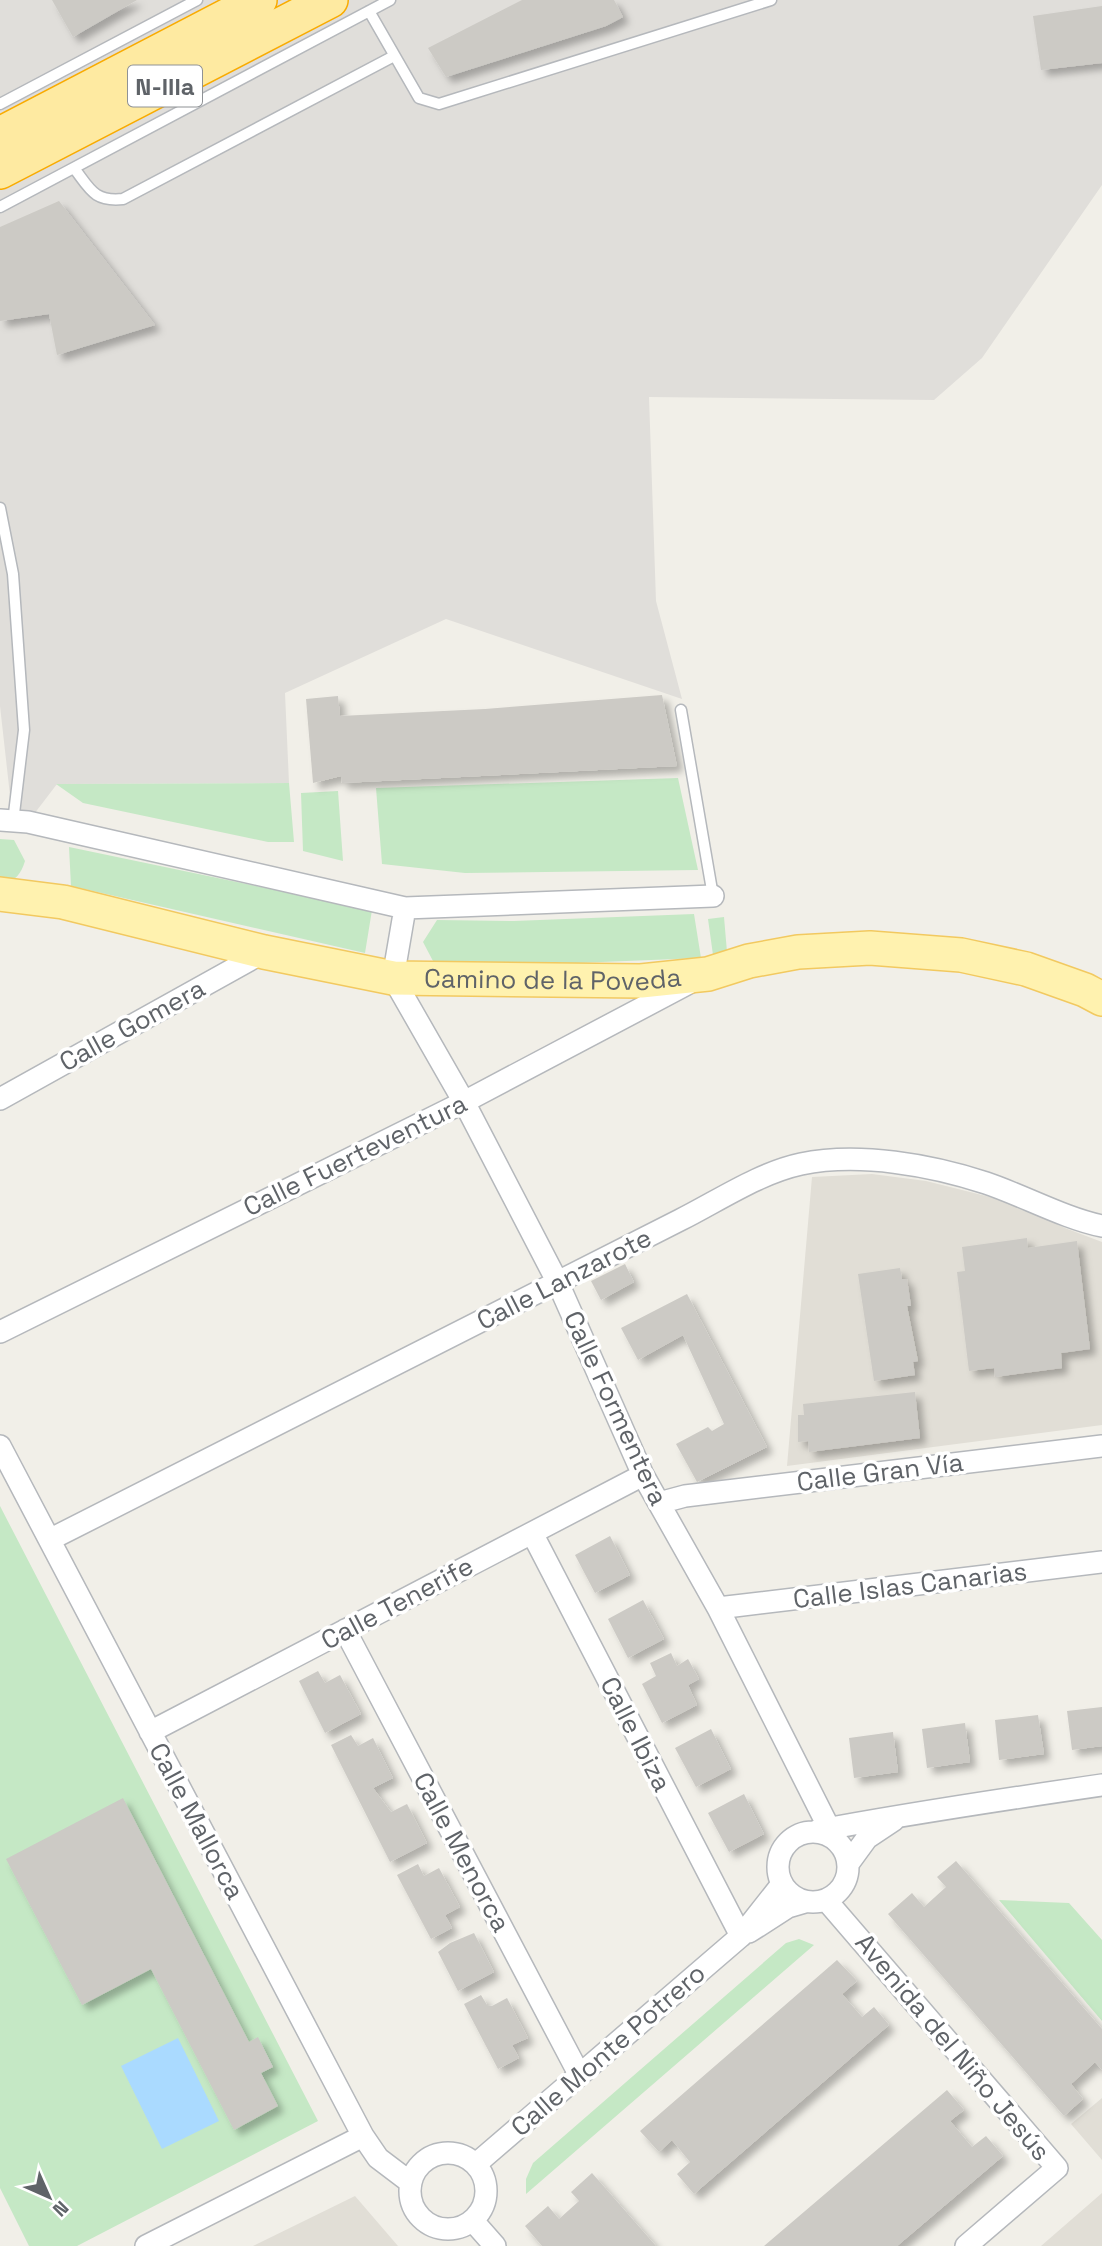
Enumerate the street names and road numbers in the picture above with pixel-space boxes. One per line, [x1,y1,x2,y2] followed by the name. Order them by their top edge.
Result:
[128,66,202,106] road number: N-IIIa
[424,960,683,999] street label: Camino de la Poveda
[53,971,211,1079] street label: Calle Gomera
[238,1086,472,1224] street label: Calle Fuerteventura
[471,1220,657,1338] street label: Calle Lanzarote
[556,1305,676,1511] street label: Calle Formentera
[795,1445,965,1499] street label: Calle Gran Vía
[315,1549,479,1657] street label: Calle Tenerife
[791,1554,1029,1616] street label: Calle Islas Canarias
[593,1671,679,1797] street label: Calle Ibiza
[141,1737,253,1905] street label: Calle Mallorca
[406,1766,518,1938] street label: Calle Menorca
[848,1926,1058,2168] street label: Avenida del Niño Jesús
[504,1956,712,2144] street label: Calle Monte Potrero

